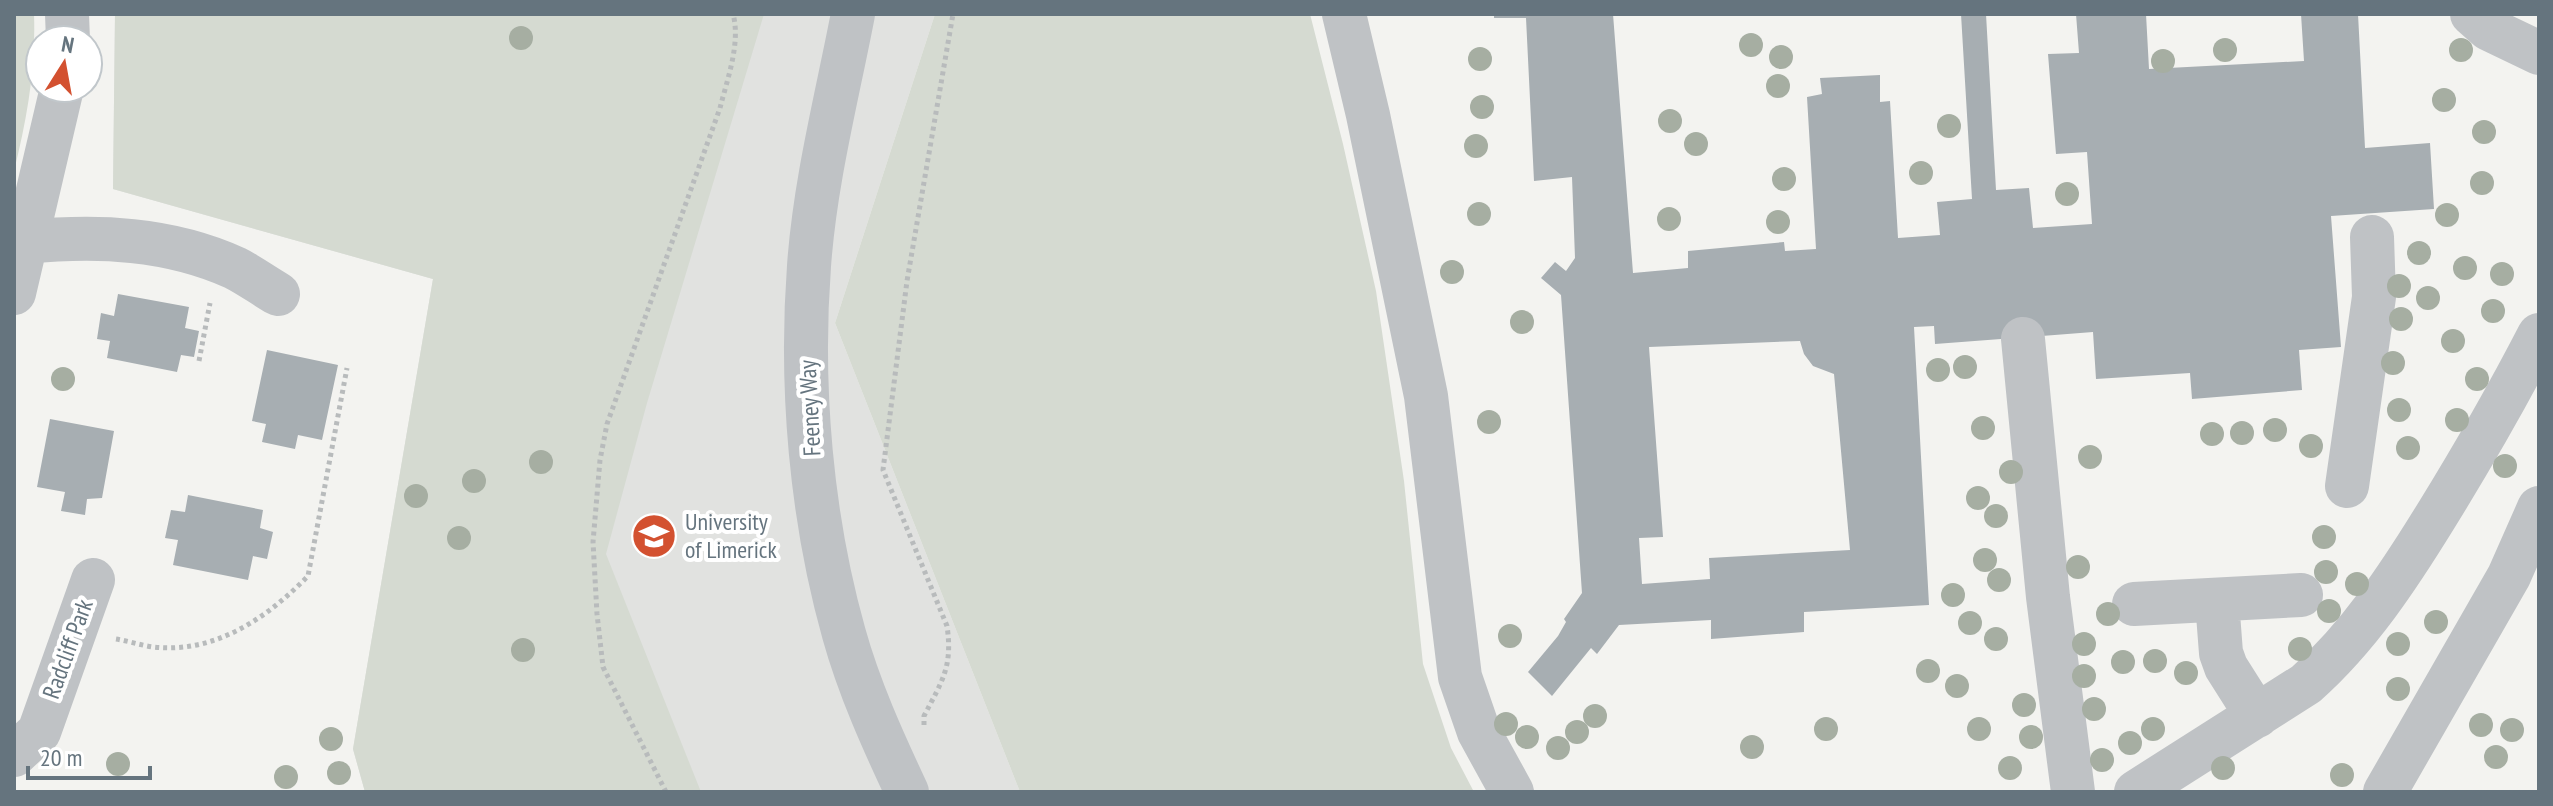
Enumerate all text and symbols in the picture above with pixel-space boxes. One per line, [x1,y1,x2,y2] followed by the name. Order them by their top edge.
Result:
[24,24,104,104] north arrow
[59,29,76,59] text: N
[791,359,828,457] street label: Feeney Way
[685,506,777,565] place label: University of Limerick
[630,512,678,560] school or university icon: University of Limerick
[35,594,100,703] street label: Radcliff Park
[28,730,150,780] scale bar
[40,742,82,773] text: 20 m

